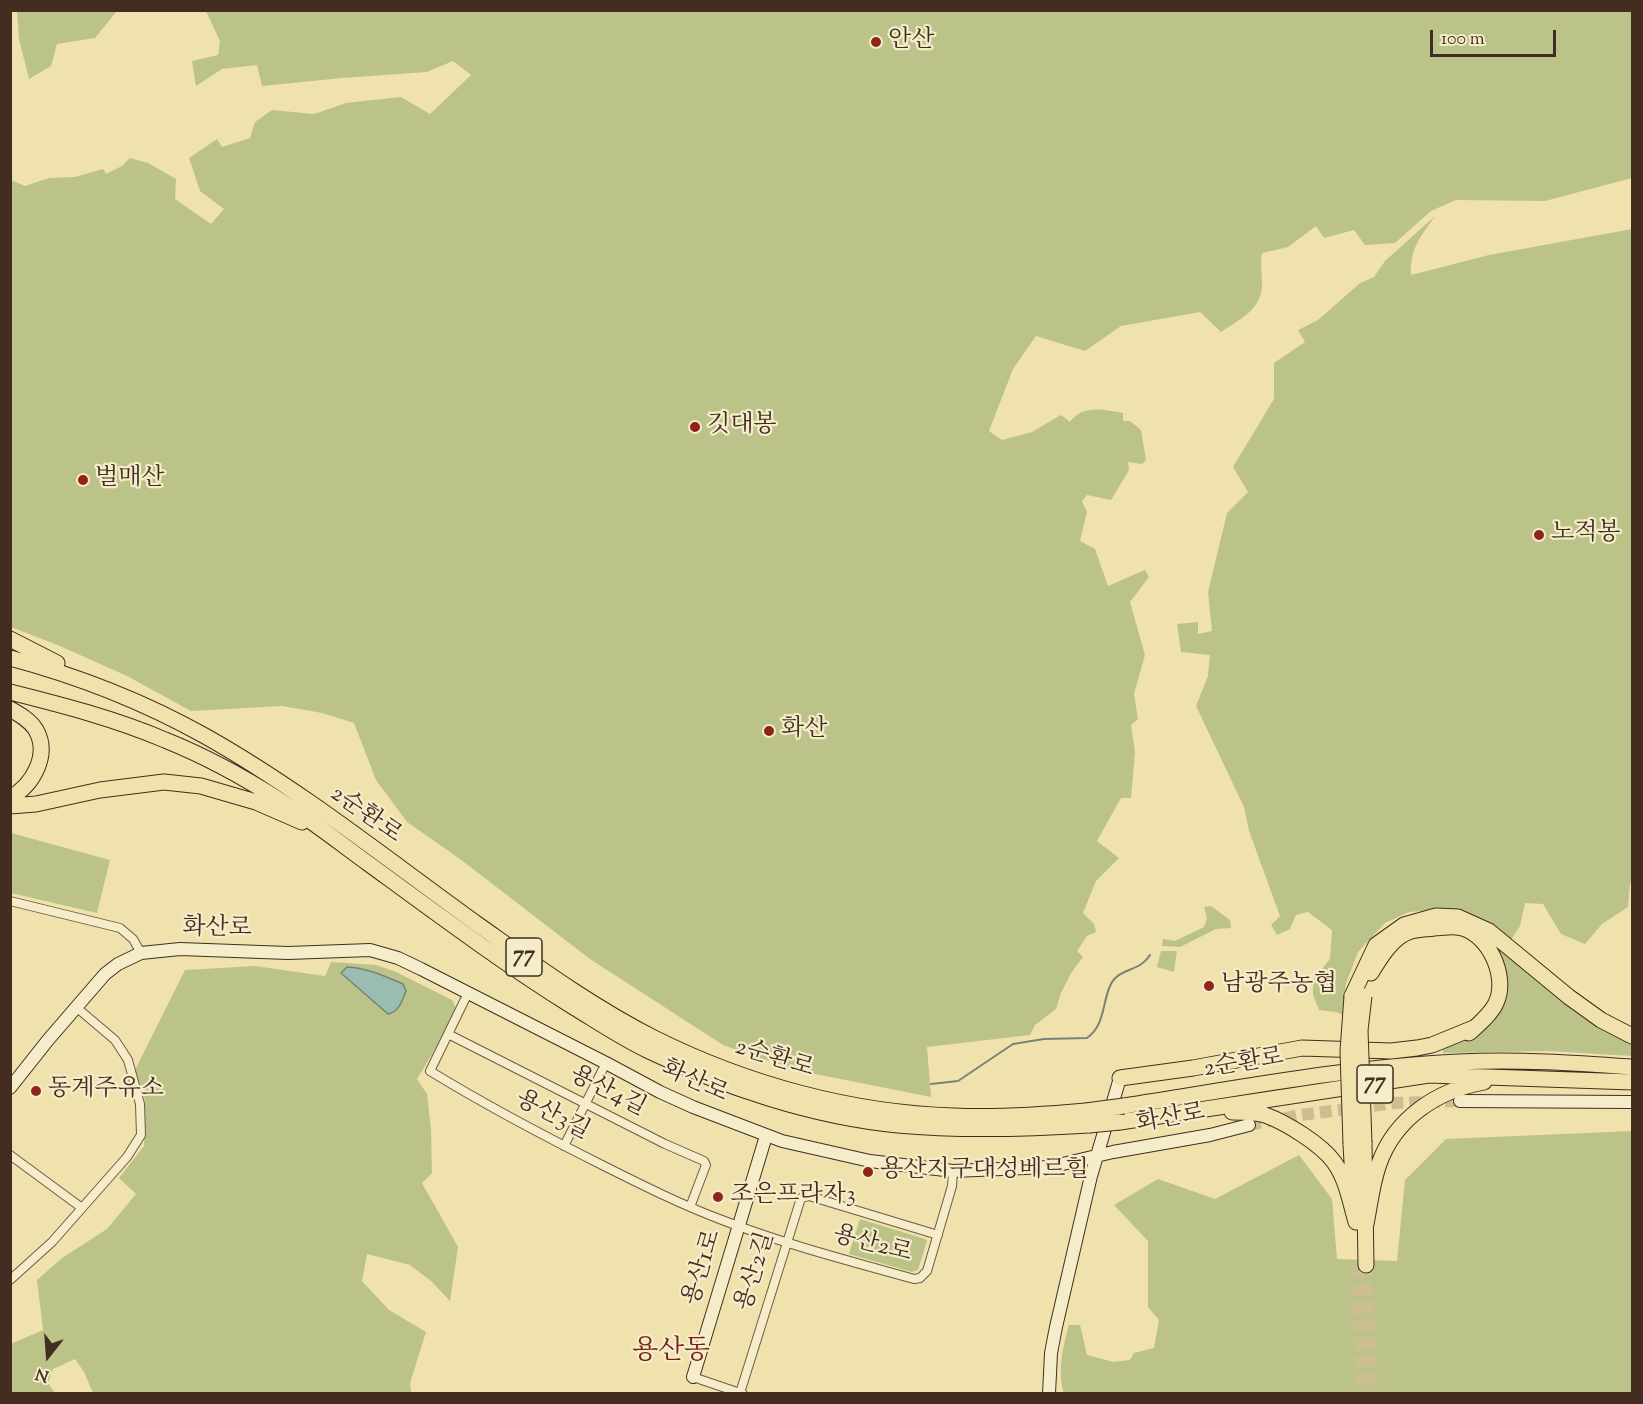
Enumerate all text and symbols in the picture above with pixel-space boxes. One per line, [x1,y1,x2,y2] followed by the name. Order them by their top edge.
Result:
[1433,18,1559,56] scale bar
[1441,27,1485,53] text: 100 m
[888,28,934,56] place label: 안산
[869,35,883,49] marker: 안산
[707,413,777,441] place label: 깃대봉
[688,420,702,434] marker: 깃대봉
[95,466,165,494] place label: 벌매산
[76,473,90,487] marker: 벌매산
[1551,521,1621,549] place label: 노적봉
[1532,528,1546,542] marker: 노적봉
[781,717,827,745] place label: 화산
[762,724,776,738] marker: 화산
[324,781,406,851] street label: 2순환로
[182,915,252,945] street label: 화산로
[506,938,542,976] road number: 77
[1221,972,1337,1000] place label: 남광주농협
[1202,979,1216,993] marker: 남광주농협
[731,1034,817,1086] street label: 2순환로
[1202,1044,1286,1086] street label: 2순환로
[656,1056,732,1110] street label: 화산로
[564,1062,650,1124] street label: 용산4길
[1357,1065,1393,1103] road number: 77
[48,1077,164,1105] place label: 동계주유소
[29,1084,43,1098] marker: 동계주유소
[510,1086,594,1148] street label: 용산3길
[1134,1100,1208,1140] street label: 화산로
[880,1158,1089,1186] place label: 용산지구대성베르힐
[861,1165,875,1179] marker: 용산지구대성베르힐
[730,1183,856,1211] place label: 조은프라자3
[711,1190,725,1204] marker: 조은프라자3
[829,1222,915,1270] street label: 용산2로
[679,1227,729,1309] street label: 용산1로
[731,1229,783,1315] street label: 용산2길
[18,1326,78,1386] north arrow
[632,1337,710,1369] district label: 용산동
[33,1361,52,1387] text: N

